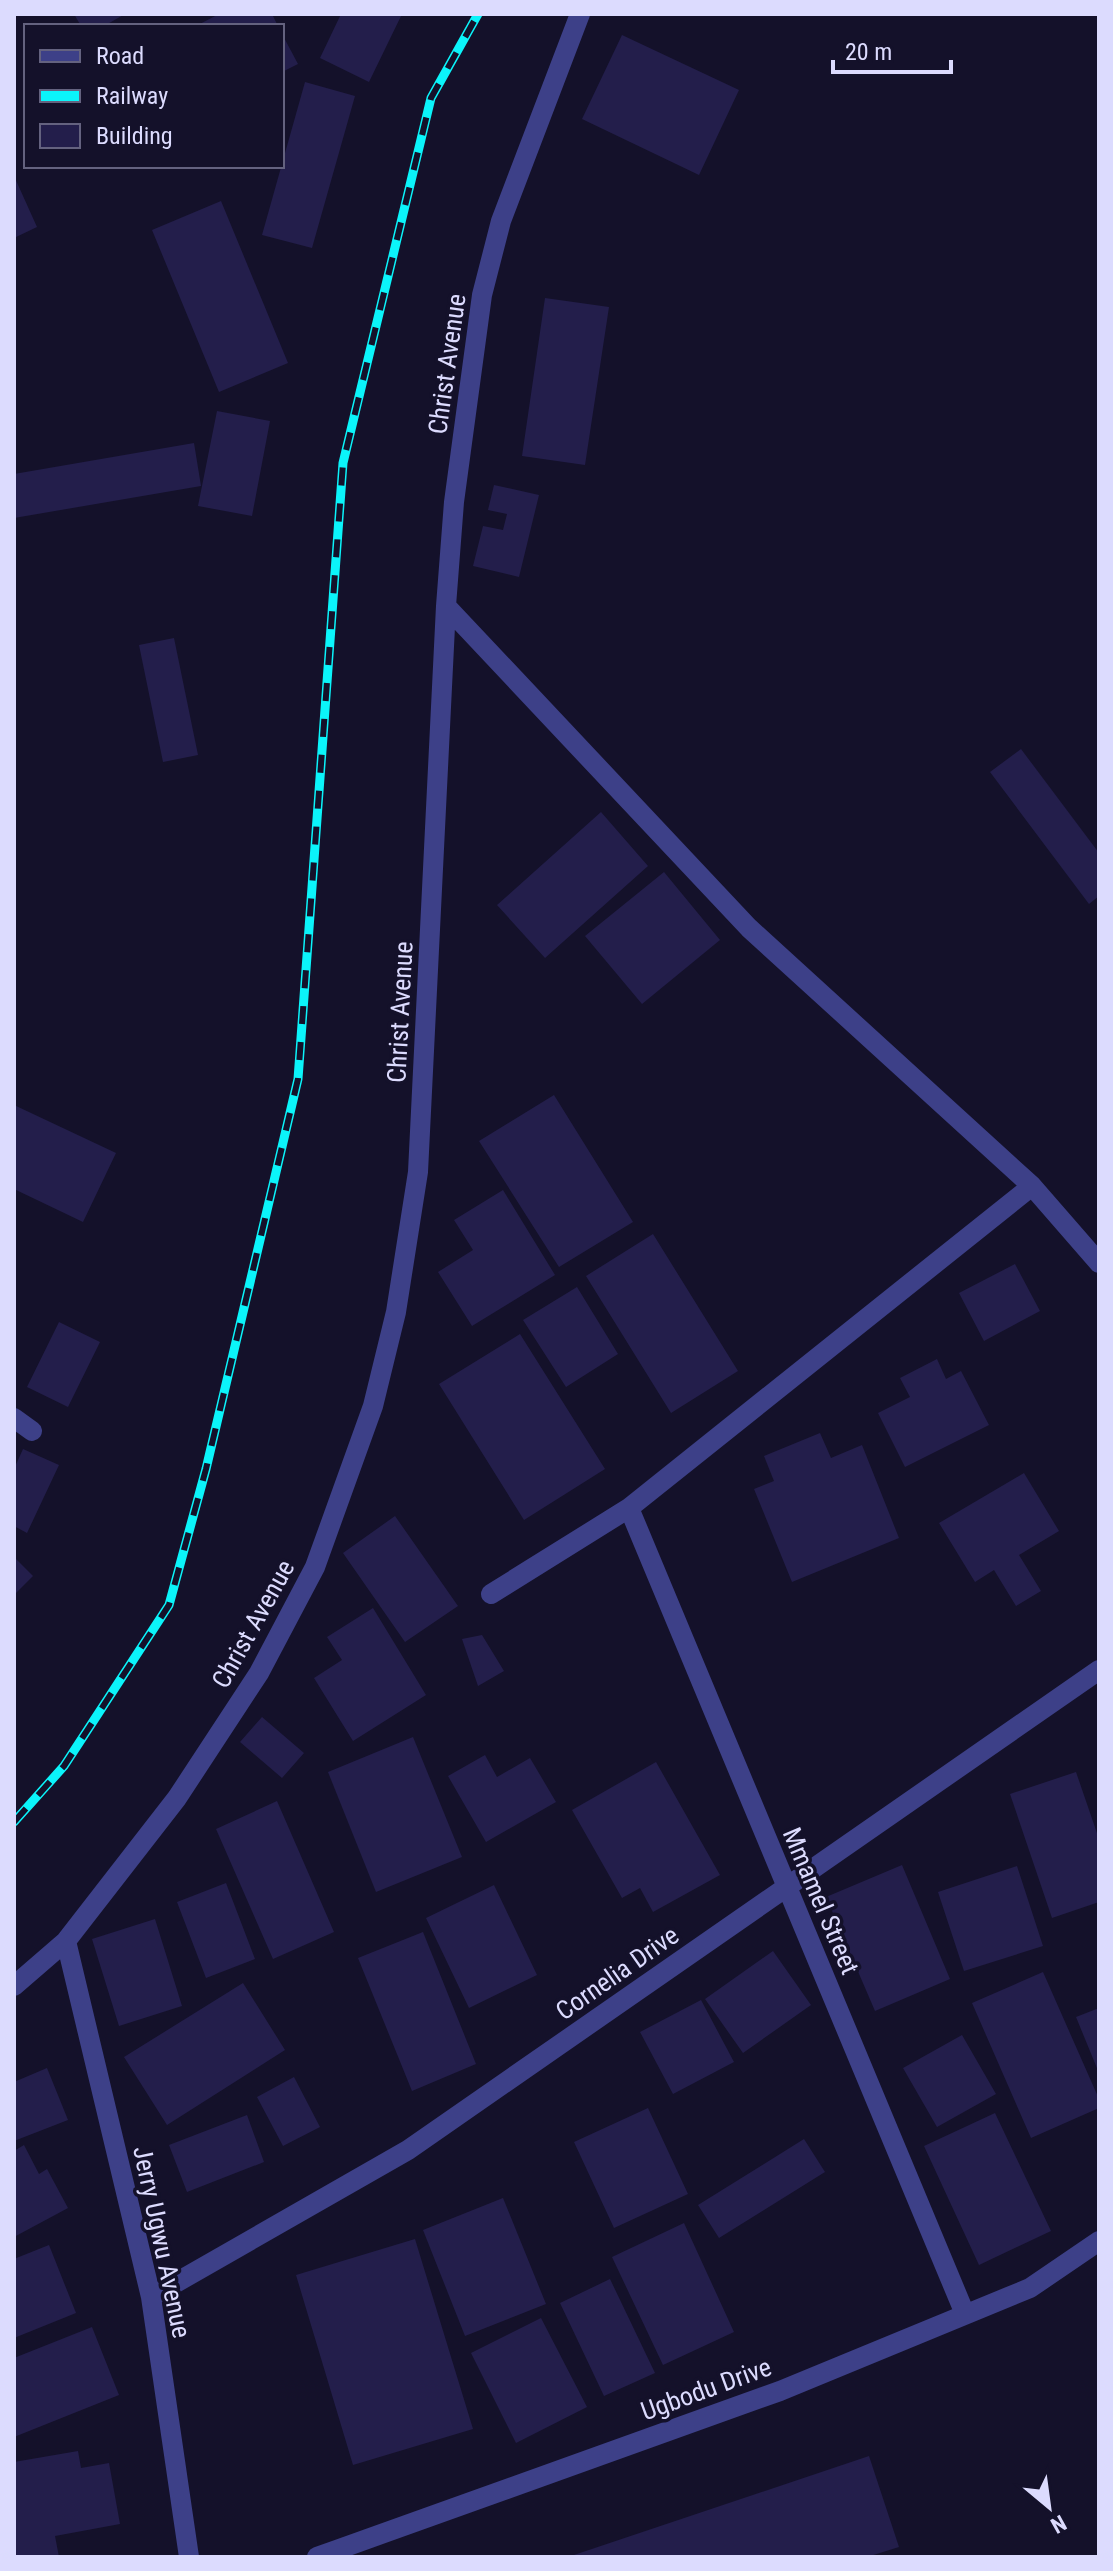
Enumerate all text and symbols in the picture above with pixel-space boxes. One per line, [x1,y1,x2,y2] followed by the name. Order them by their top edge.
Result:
[24,24,284,168] legend
[833,24,951,74] scale bar
[845,38,892,66] text: 20 m
[96,42,144,70] text: Road
[96,82,168,110] text: Railway
[96,122,173,150] text: Building
[422,292,472,436] street label: Christ Avenue
[381,941,419,1083] street label: Christ Avenue
[206,1555,300,1693] street label: Christ Avenue
[777,1823,865,1979] street label: Mmamel Street
[550,1920,684,2026] street label: Cornelia Drive
[127,2143,197,2341] street label: Jerry Ugwu Avenue
[637,2352,775,2426] street label: Ugbodu Drive
[1009,2467,1089,2547] north arrow
[1046,2510,1070,2538] text: N

